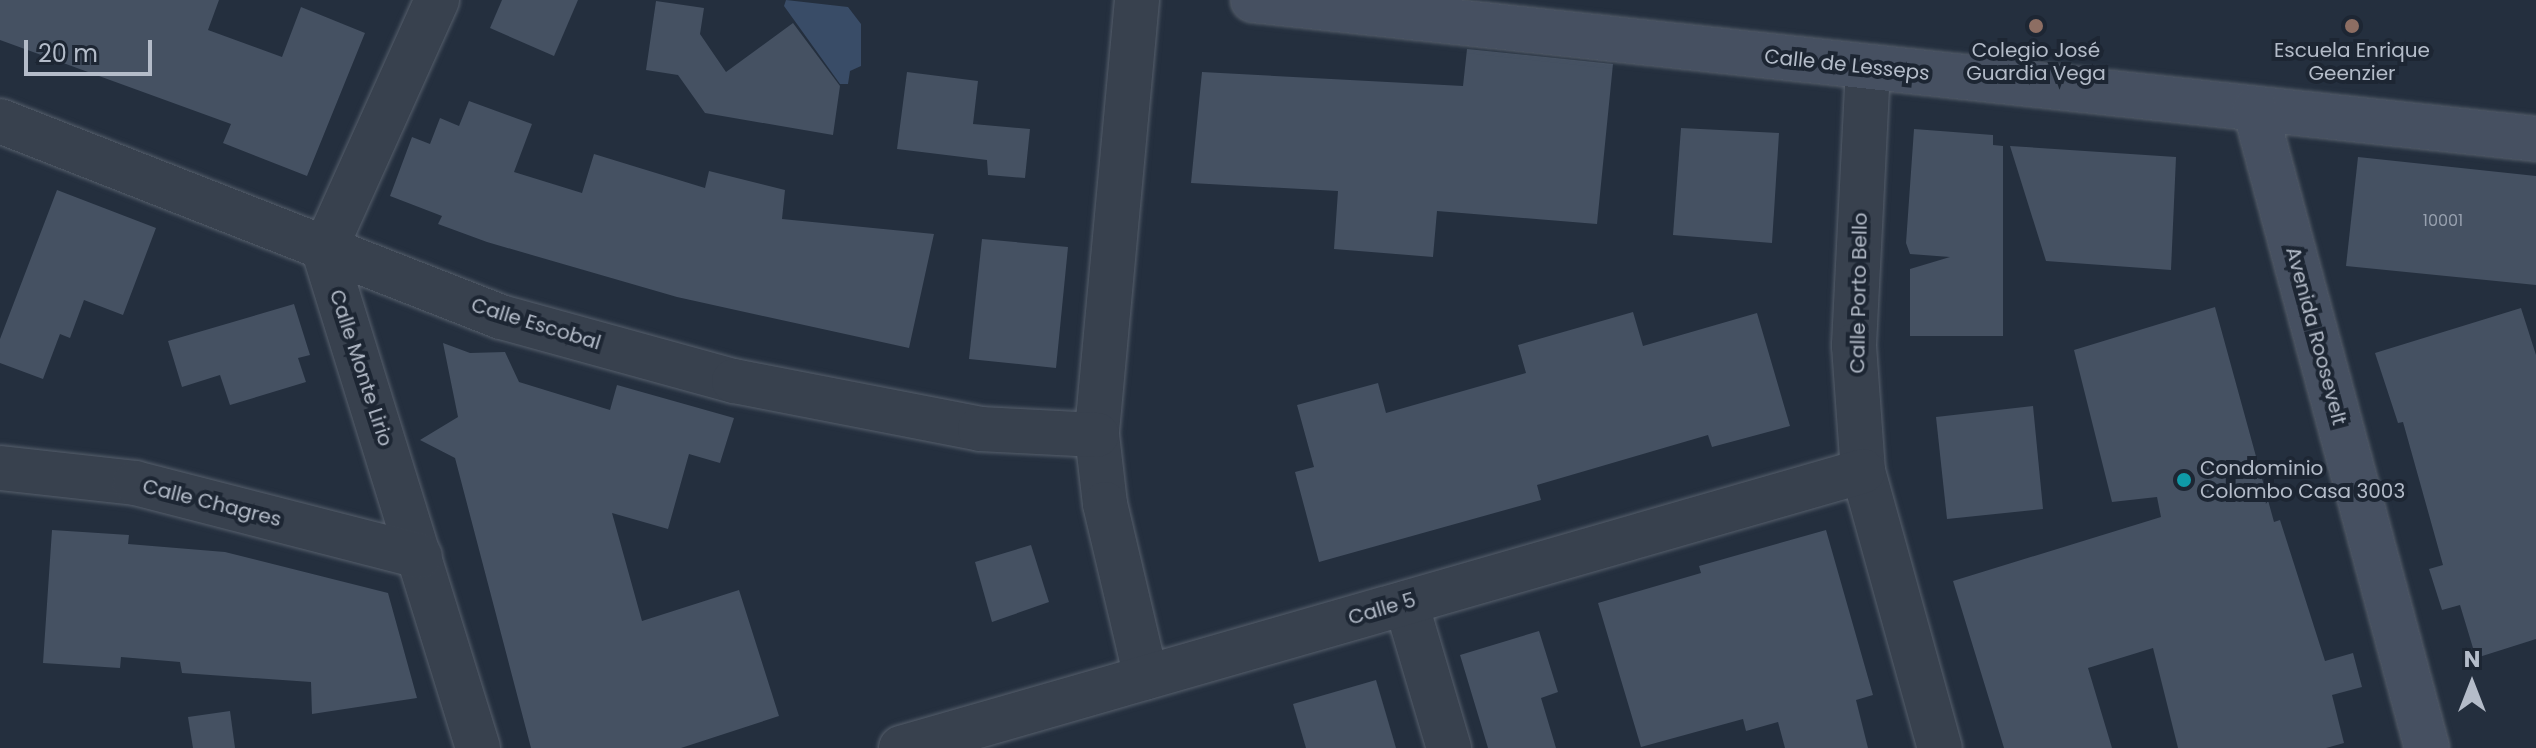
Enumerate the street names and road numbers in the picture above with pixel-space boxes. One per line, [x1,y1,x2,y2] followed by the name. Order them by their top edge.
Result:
[1763,44,1931,86] street label: Calle de Lesseps
[1846,212,1872,374] street label: Calle Porto Bello
[2281,244,2351,428] street label: Avenida Roosevelt
[324,287,398,449] street label: Calle Monte Lirio
[468,293,604,355] street label: Calle Escobal
[140,474,284,532] street label: Calle Chagres
[1345,588,1419,630] street label: Calle 5

